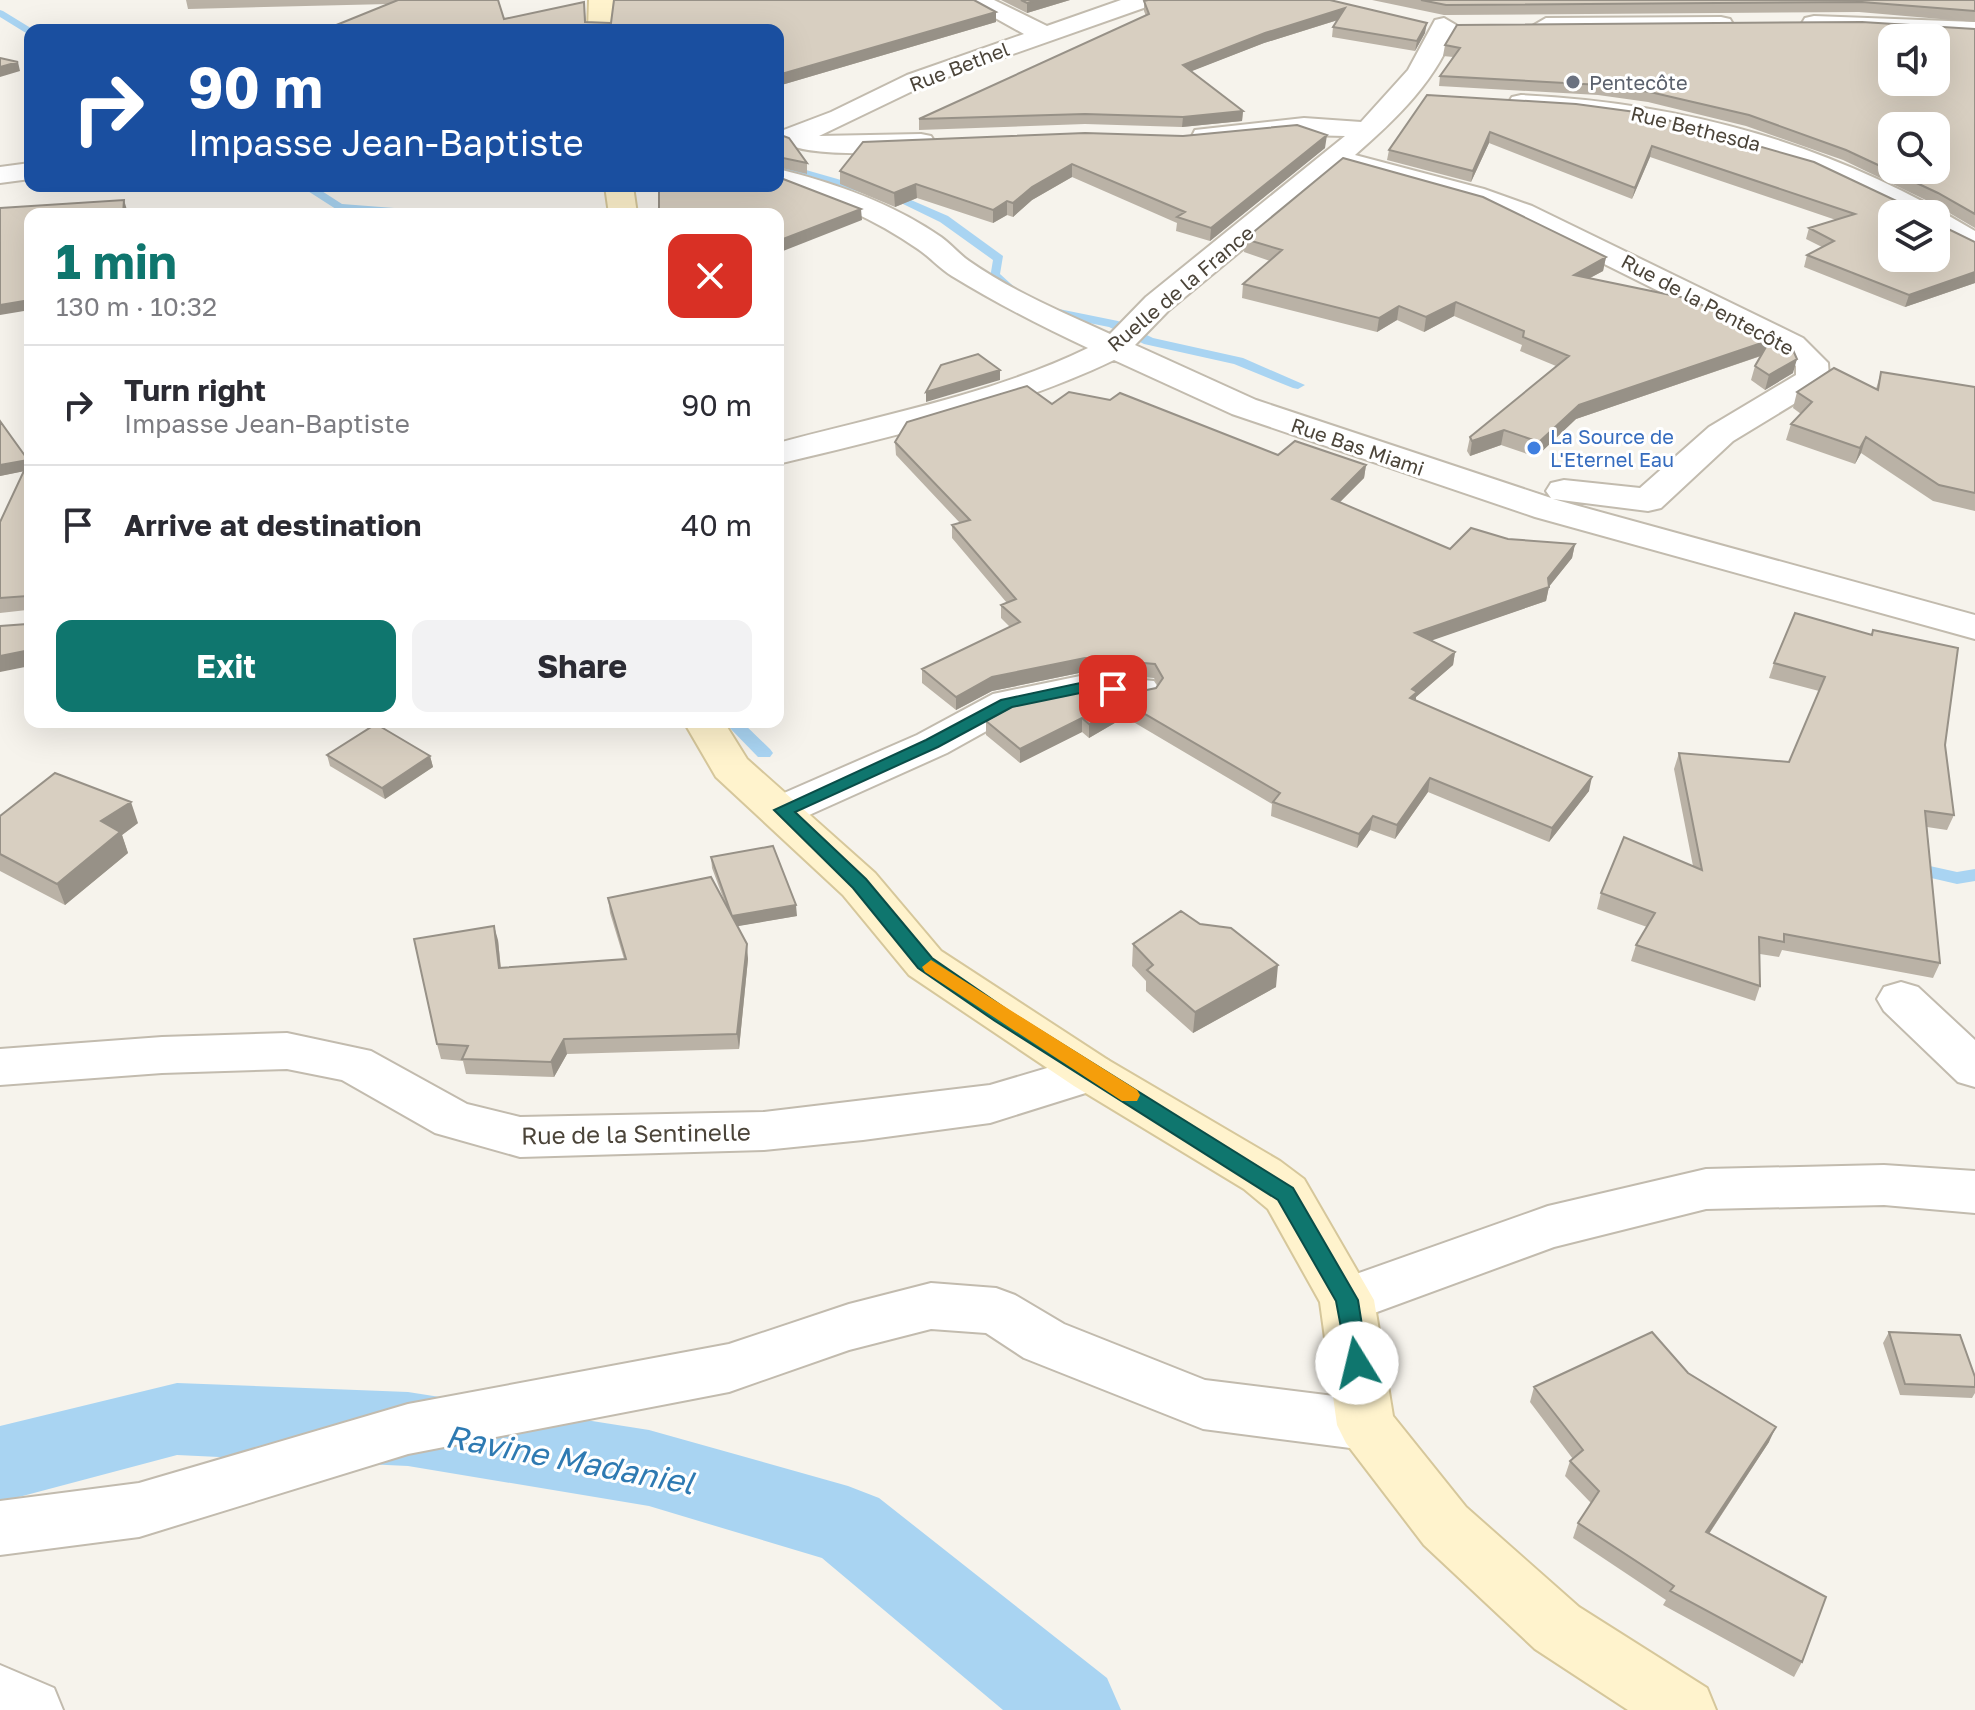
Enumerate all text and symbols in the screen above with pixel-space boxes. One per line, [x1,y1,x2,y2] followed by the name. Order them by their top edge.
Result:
[1878,24,1950,272] map controls
[1878,24,1950,96] button: sound
[906,36,1012,96] street label: Rue Bethel
[188,53,323,120] text: 90 m
[56,56,160,160] icon: right
[1589,70,1688,94] place label: Pentecôte
[1564,73,1582,91] marker: Pentecôte
[1629,100,1763,156] street label: Rue Bethesda
[1878,112,1950,184] button: search
[188,121,584,164] text: Impasse Jean-Baptiste
[1878,200,1950,272] button: layers
[1102,220,1258,356] street label: Ruelle de la France
[56,232,177,290] text: 1 min
[668,234,752,318] button: close
[1618,248,1798,360] street label: Rue de la Pentecôte
[56,291,217,322] text: 130 m · 10:32
[124,372,266,408] text: Turn right
[56,383,100,427] icon: right
[681,387,752,423] text: 90 m
[124,408,410,439] text: Impasse Jean-Baptiste
[1288,412,1428,480] street label: Rue Bas Miami
[1550,424,1674,471] place label: La Source de L'Eternel Eau
[1525,439,1543,457] marker: La Source de L'Eternel Eau
[56,503,100,547] icon: arrive
[124,507,421,543] text: Arrive at destination
[681,507,752,543] text: 40 m
[56,620,396,712] button: Exit
[412,620,752,712] button: Share
[1079,655,1147,723] pin
[1091,667,1135,711] icon: arrive
[521,1116,751,1150] street label: Rue de la Sentinelle
[1315,1321,1399,1405] position arrow
[443,1416,699,1502] water label: Ravine Madaniel

